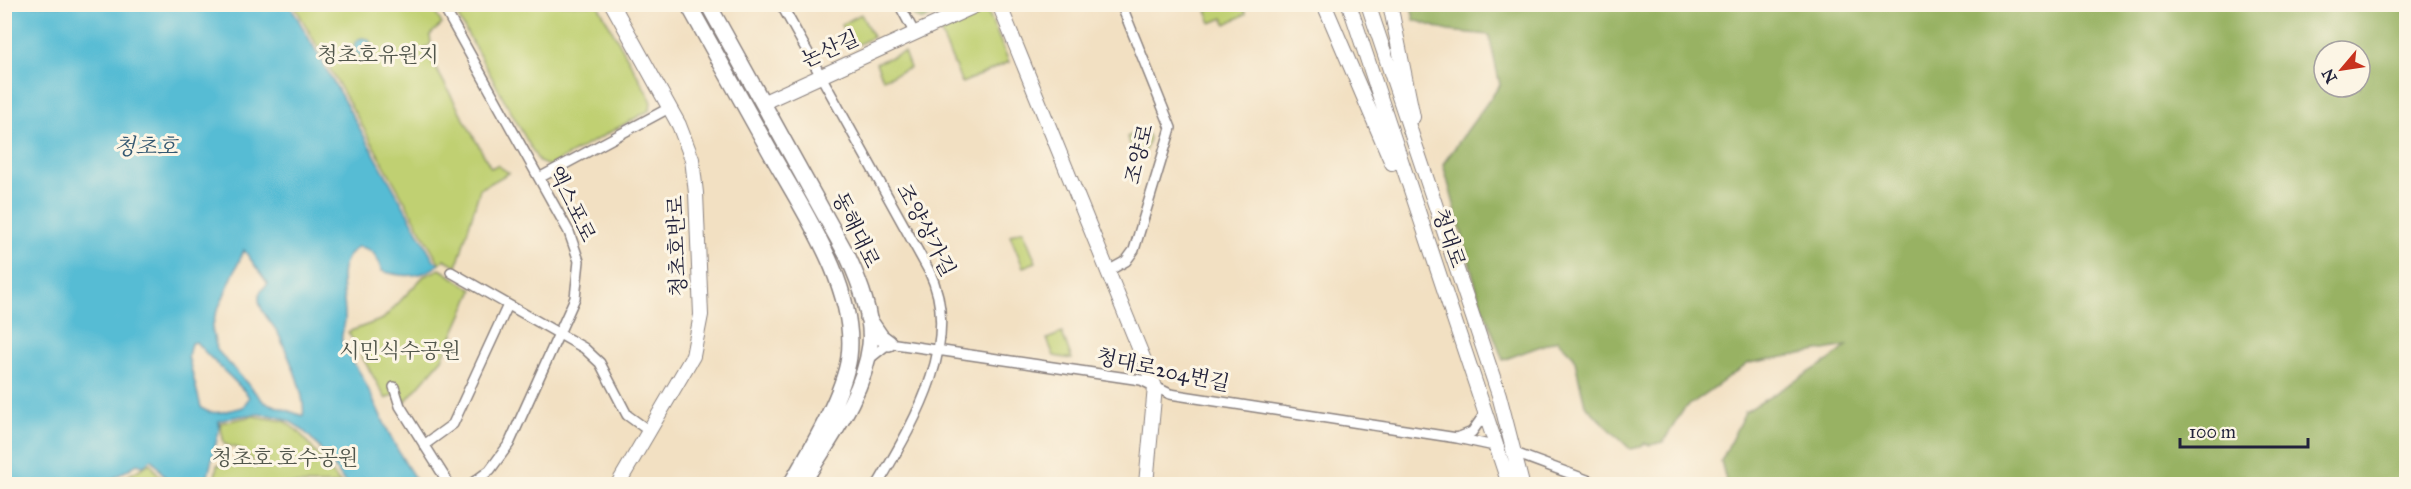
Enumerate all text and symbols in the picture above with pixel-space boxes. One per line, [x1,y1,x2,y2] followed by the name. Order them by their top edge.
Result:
[797,25,863,73] street label: 논산길
[2312,39,2372,99] north arrow
[317,42,439,68] park label: 청초호유원지
[2318,65,2341,87] text: N
[1119,121,1159,187] street label: 조양로
[114,133,180,160] water label: 청초호
[543,162,601,246] street label: 엑스포로
[891,179,961,281] street label: 조양상가길
[827,188,885,272] street label: 동해대로
[662,195,692,297] street label: 청초호반로
[1427,205,1471,271] street label: 청대로
[339,338,461,364] park label: 시민식수공원
[1094,343,1232,397] street label: 청대로204번길
[2180,411,2308,449] scale bar
[2189,421,2236,443] text: 100 m
[212,445,358,471] park label: 청초호 호수공원

